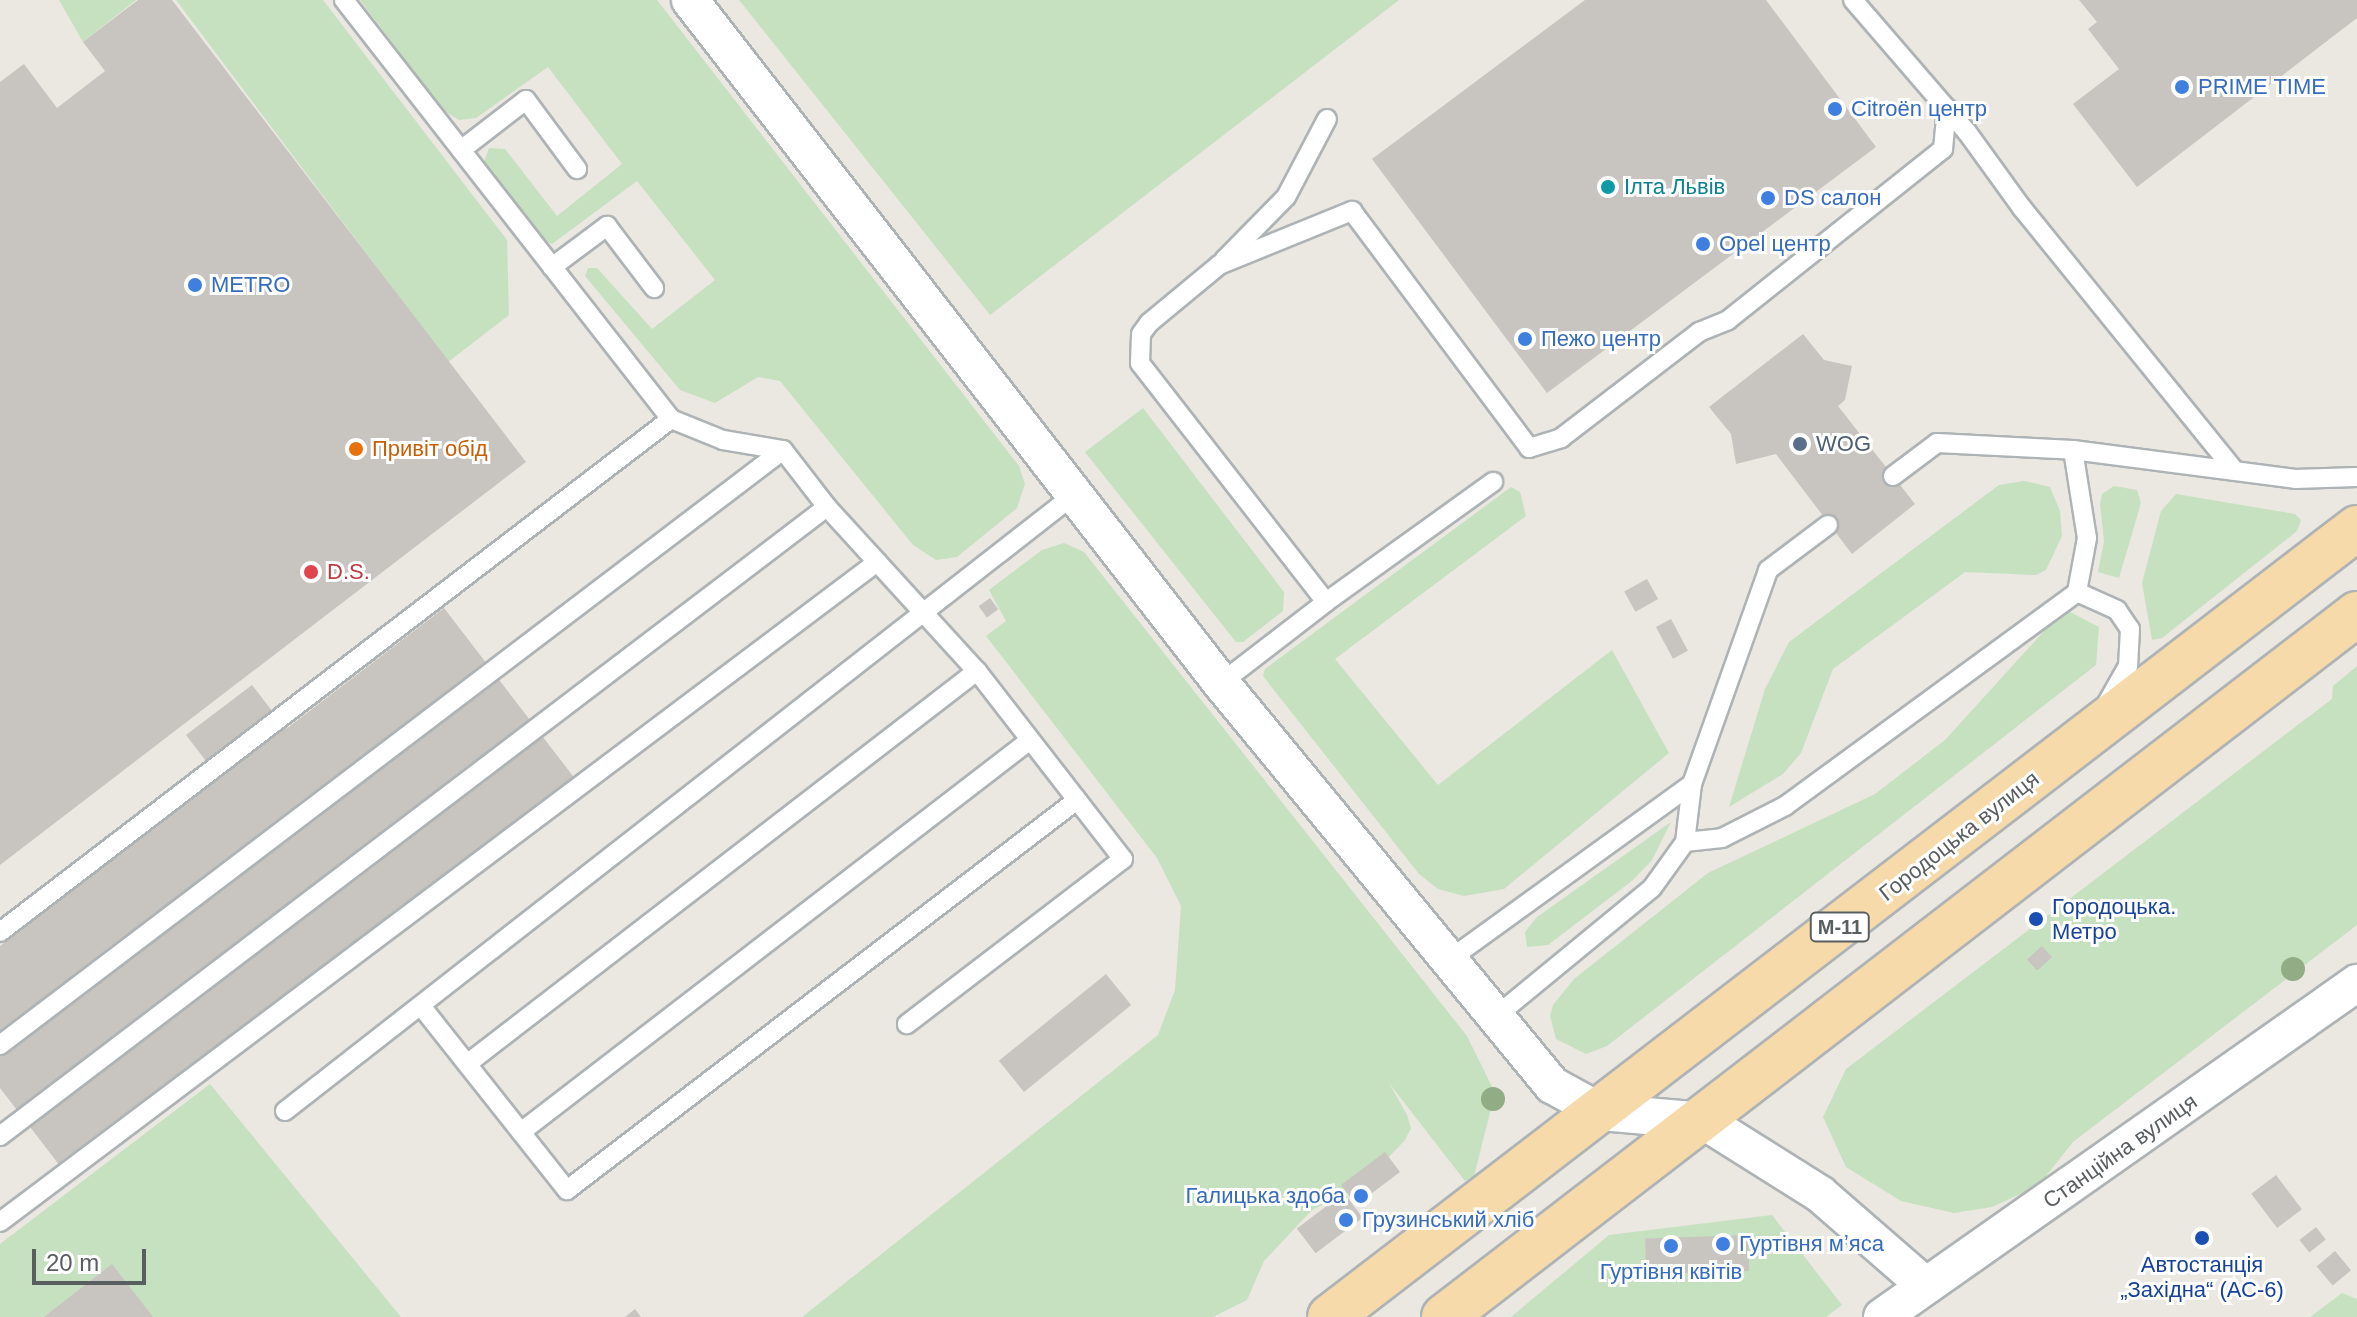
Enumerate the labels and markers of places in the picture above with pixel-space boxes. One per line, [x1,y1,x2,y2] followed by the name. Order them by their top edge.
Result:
[2198,74,2326,100] place label: PRIME TIME
[2173,78,2191,96] marker: PRIME TIME
[1851,96,1987,122] place label: Citroën центр
[1826,100,1844,118] marker: Citroën центр
[1624,174,1725,200] place label: Ілта Львів
[1599,178,1617,196] marker: Ілта Львів
[1784,185,1881,211] place label: DS салон
[1759,189,1777,207] marker: DS салон
[1719,231,1831,257] place label: Opel центр
[1694,235,1712,253] marker: Opel центр
[211,272,290,298] place label: METRO
[186,276,204,294] marker: METRO
[1541,326,1661,352] place label: Пежо центр
[1516,330,1534,348] marker: Пежо центр
[1816,431,1871,457] place label: WOG
[1791,435,1809,453] marker: WOG
[372,436,488,462] place label: Привіт обід
[347,440,365,458] marker: Привіт обід
[327,559,370,585] place label: D.S.
[302,563,320,581] marker: D.S.
[2052,893,2176,944] place label: Городоцька. Метро
[2027,910,2045,928] marker: Городоцька. Метро
[1185,1183,1345,1209] place label: Галицька здоба
[1352,1187,1370,1205] marker: Галицька здоба
[1362,1207,1534,1233] place label: Грузинський хліб
[1337,1211,1355,1229] marker: Грузинський хліб
[2193,1229,2211,1247] marker: Автостанція „Західна“ (АС-6)
[1739,1231,1884,1257] place label: Гуртівня мʼяса
[1714,1235,1732,1253] marker: Гуртівня мʼяса
[1662,1237,1680,1255] marker: Гуртівня квітів
[2120,1251,2284,1302] place label: Автостанція „Західна“ (АС-6)
[1600,1259,1742,1285] place label: Гуртівня квітів

